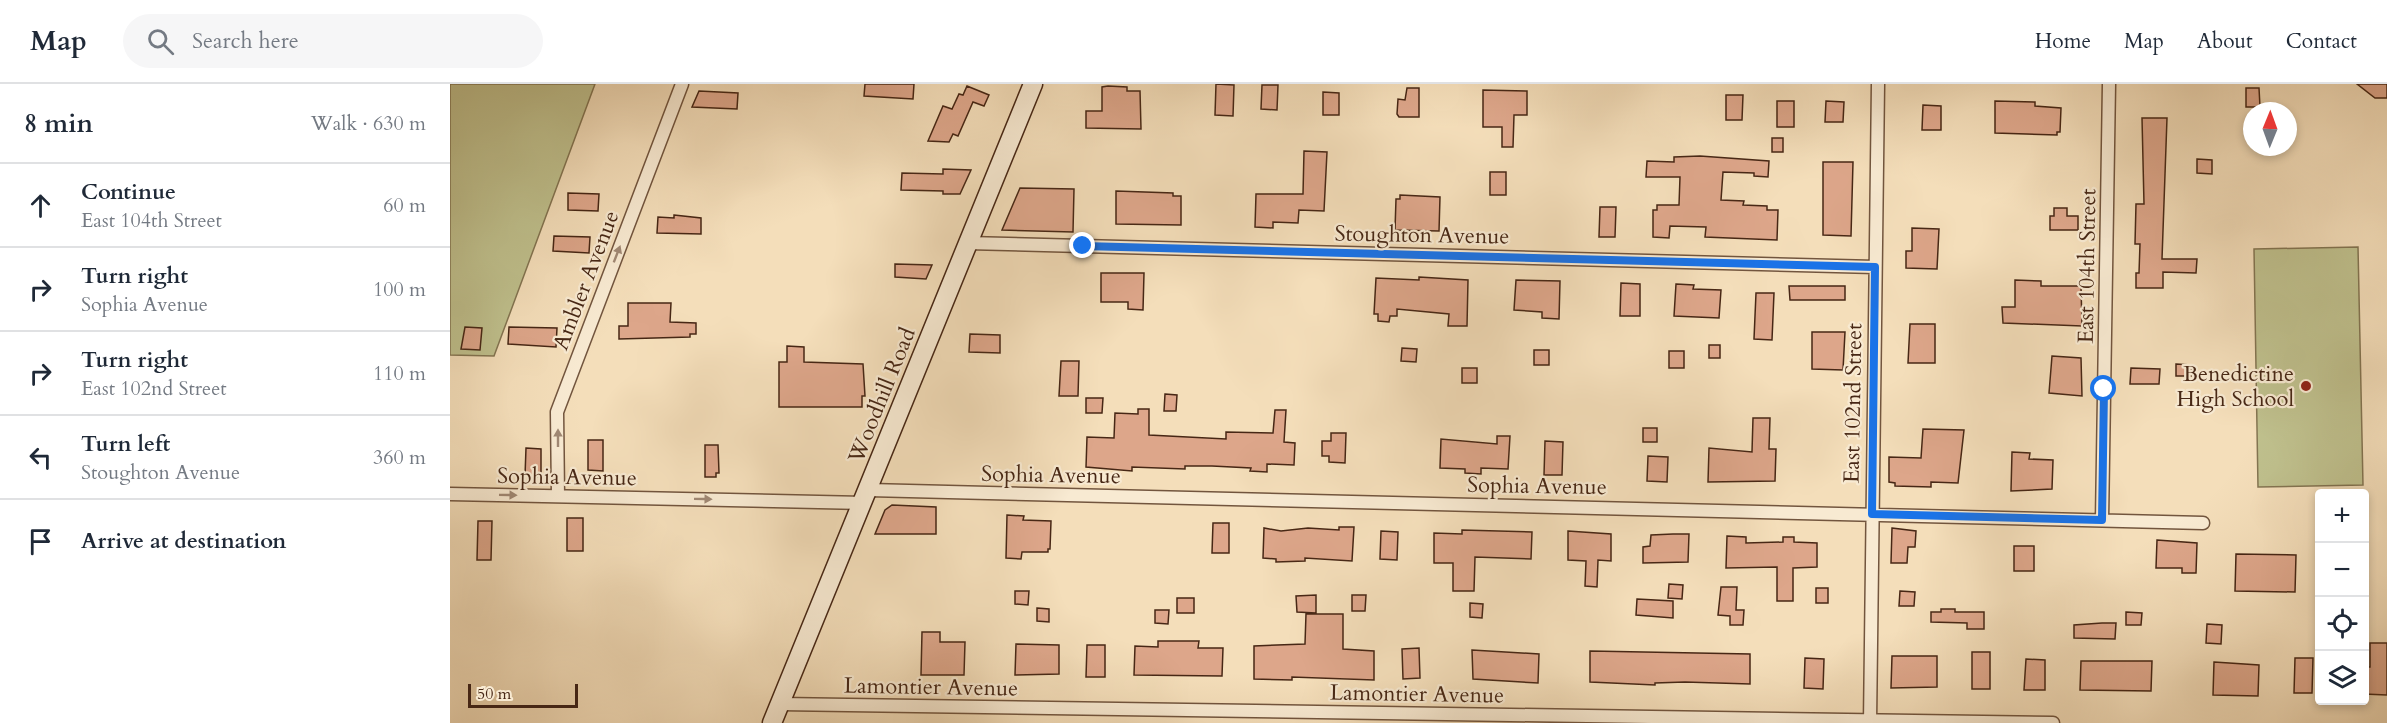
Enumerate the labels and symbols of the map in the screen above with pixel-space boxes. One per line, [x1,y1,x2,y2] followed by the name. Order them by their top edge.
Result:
[2243,102,2297,156] north arrow
[2071,188,2103,344] street label: East 104th Street
[546,206,626,354] street label: Ambler Avenue
[1334,218,1510,252] street label: Stoughton Avenue
[1069,232,1095,258] route end
[613,245,623,263] one-way arrow
[841,323,923,468] street label: Woodhill Road
[1837,323,1869,483] street label: East 102nd Street
[2177,359,2294,414] place label: Benedictine High School
[2090,375,2116,401] route start
[2299,379,2313,393] marker: Benedictine High School
[553,428,562,447] one-way arrow
[981,459,1121,491] street label: Sophia Avenue
[497,461,637,493] street label: Sophia Avenue
[1467,470,1607,502] street label: Sophia Avenue
[499,491,518,500] one-way arrow
[694,495,713,504] one-way arrow
[844,670,1018,704] street label: Lamontier Avenue
[1330,677,1504,711] street label: Lamontier Avenue
[468,681,578,708] scale bar

